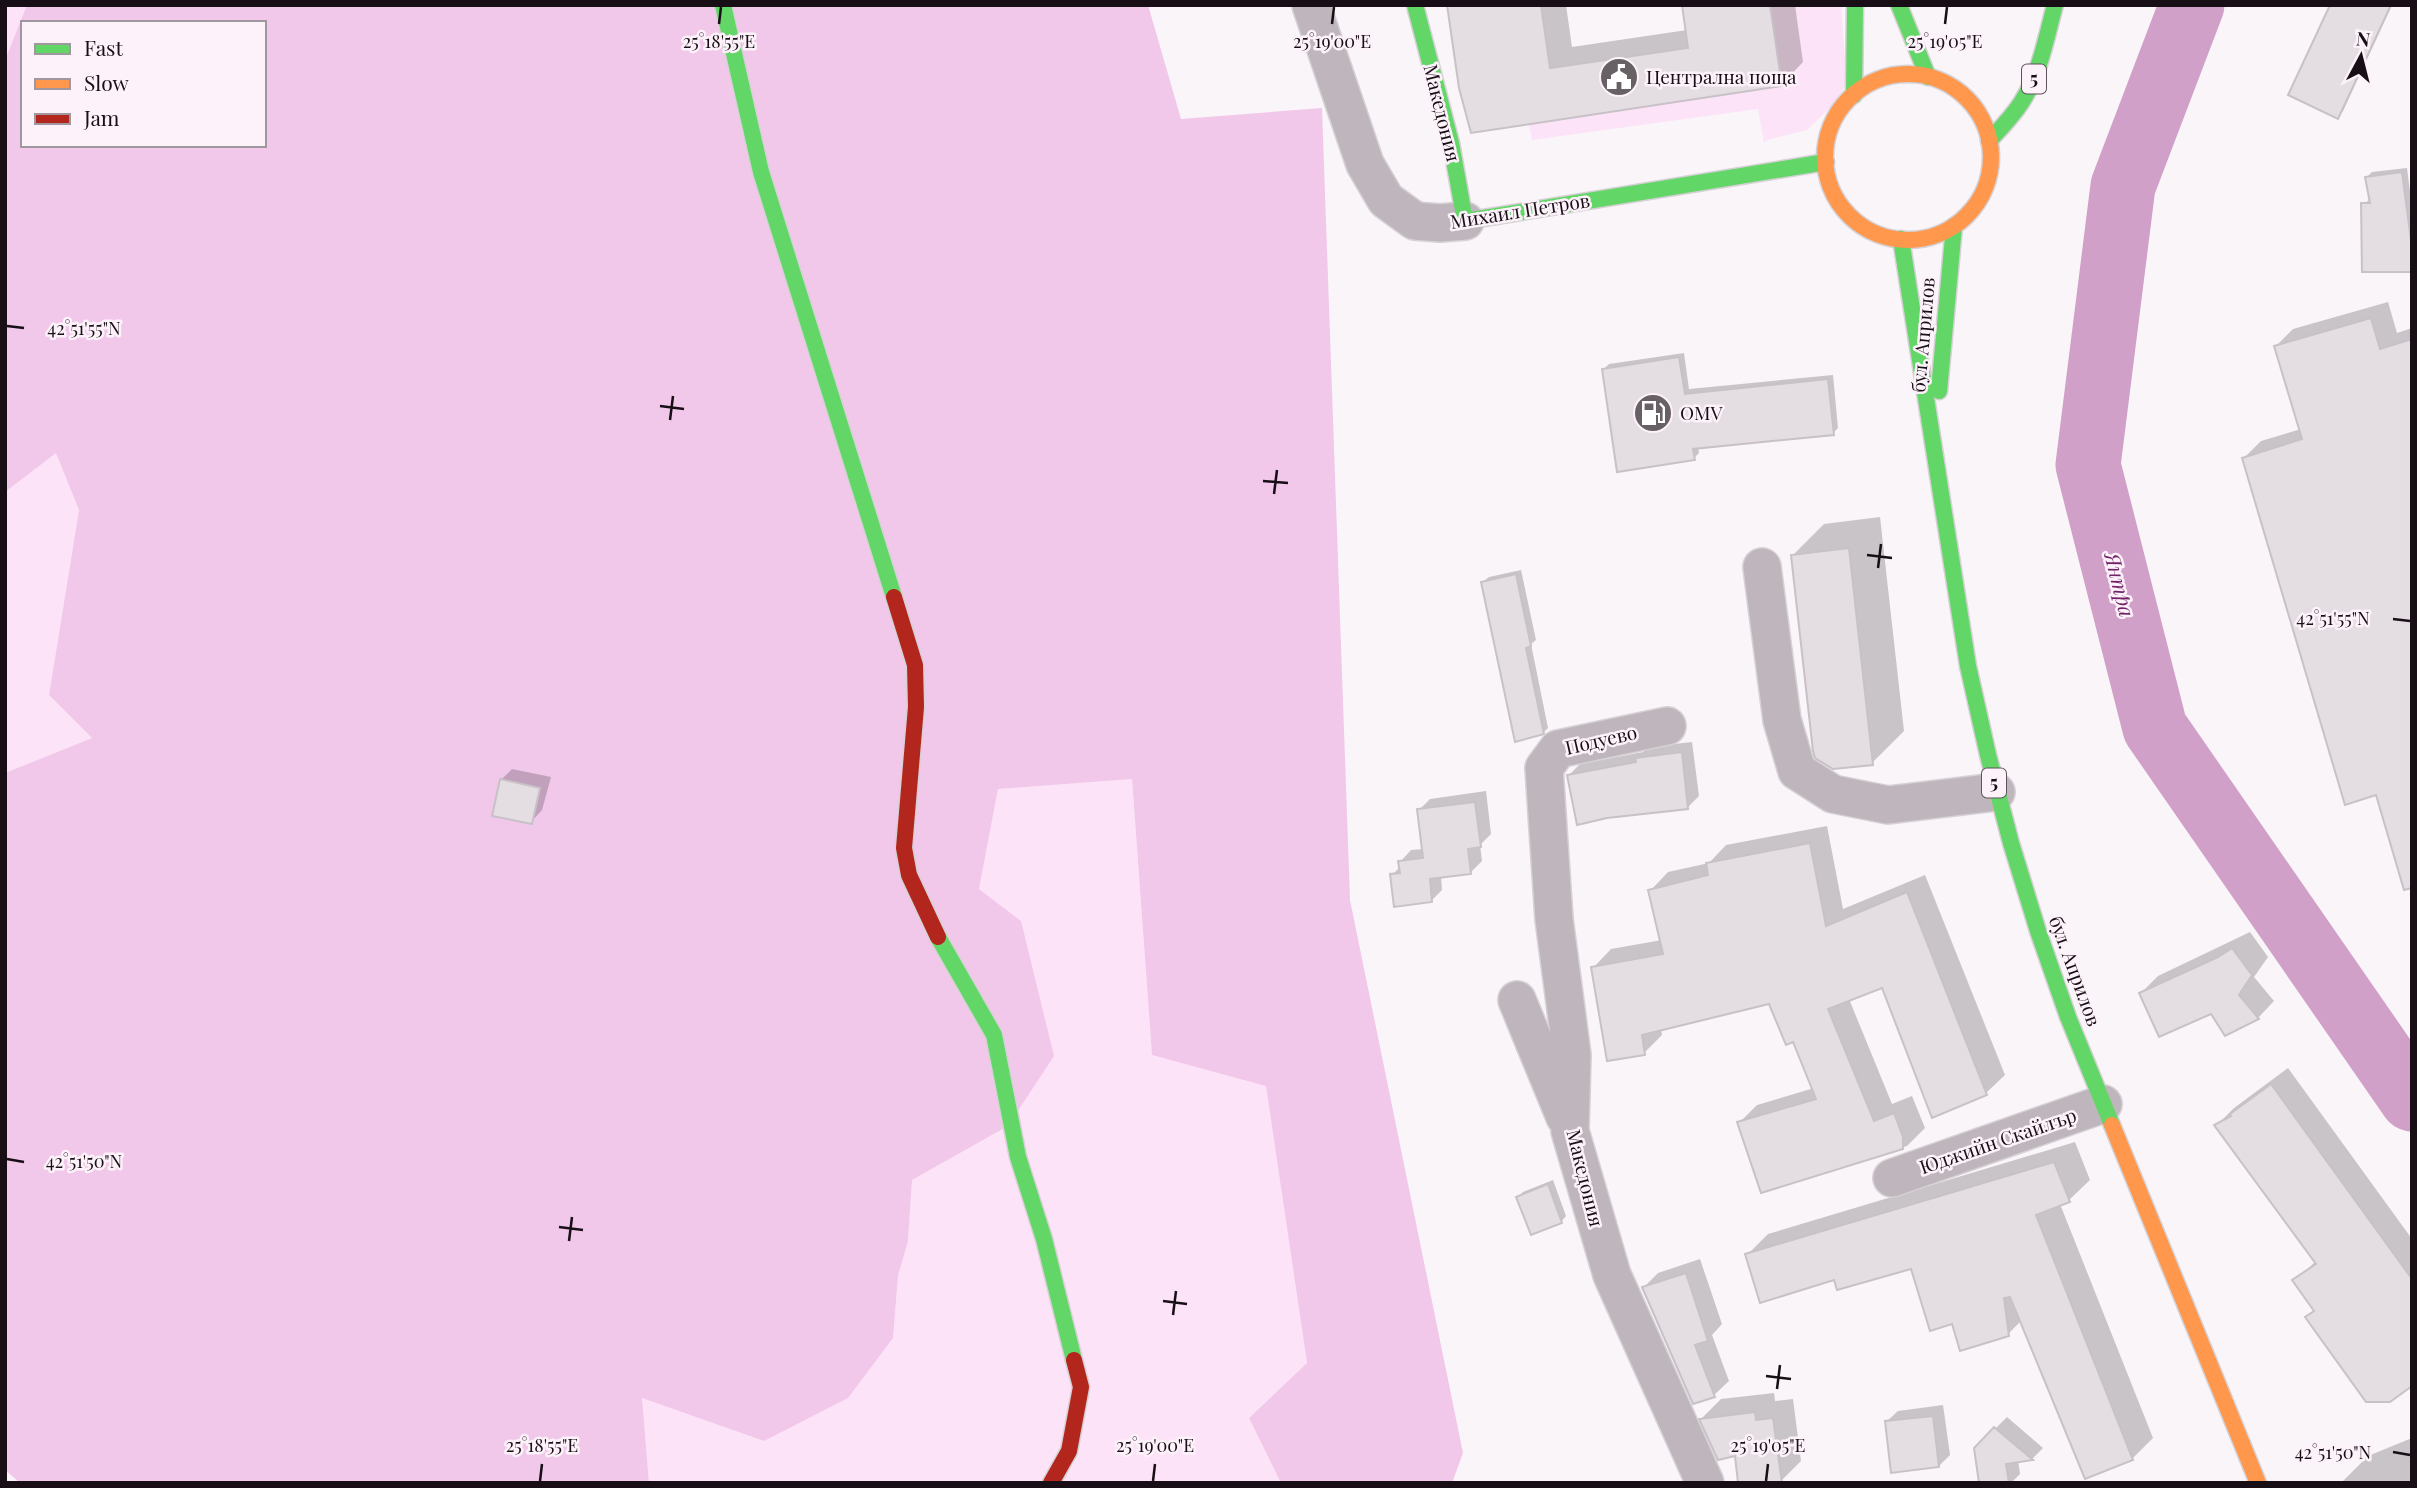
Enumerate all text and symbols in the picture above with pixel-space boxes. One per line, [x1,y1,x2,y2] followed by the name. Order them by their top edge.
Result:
[21,21,266,147] legend
[2326,21,2396,91] north arrow
[2355,24,2372,52] text: N
[683,29,755,53] text: 25°18'55"E
[1293,29,1371,53] text: 25°19'00"E
[1907,29,1983,53] text: 25°19'05"E
[84,33,123,61] text: Fast
[1598,56,1640,98] public building icon: Централна поща
[1418,61,1468,164] street label: Македония
[1646,63,1797,89] place label: Централна поща
[2022,64,2046,94] road number: 5
[84,68,129,96] text: Slow
[83,103,120,131] text: Jam
[1448,186,1592,234] street label: Михаил Петров
[1904,276,1940,394] street label: бул. Априлов
[47,316,121,340] text: 42°51'55"N
[1632,392,1674,434] fuel station icon: OMV
[1680,399,1723,425] place label: OMV
[2099,548,2142,620] water label: Янтра
[2296,606,2370,630] text: 42°51'55"N
[1562,718,1639,760] street label: Подуево
[1982,768,2006,798] road number: 5
[2044,912,2108,1030] street label: бул. Априлов
[1916,1101,2080,1179] street label: Юджийн Скайлър
[1561,1126,1611,1229] street label: Македония
[46,1149,123,1173] text: 42°51'50"N
[506,1433,578,1457] text: 25°18'55"E
[1116,1433,1194,1457] text: 25°19'00"E
[1730,1433,1806,1457] text: 25°19'05"E
[2295,1440,2372,1464] text: 42°51'50"N

